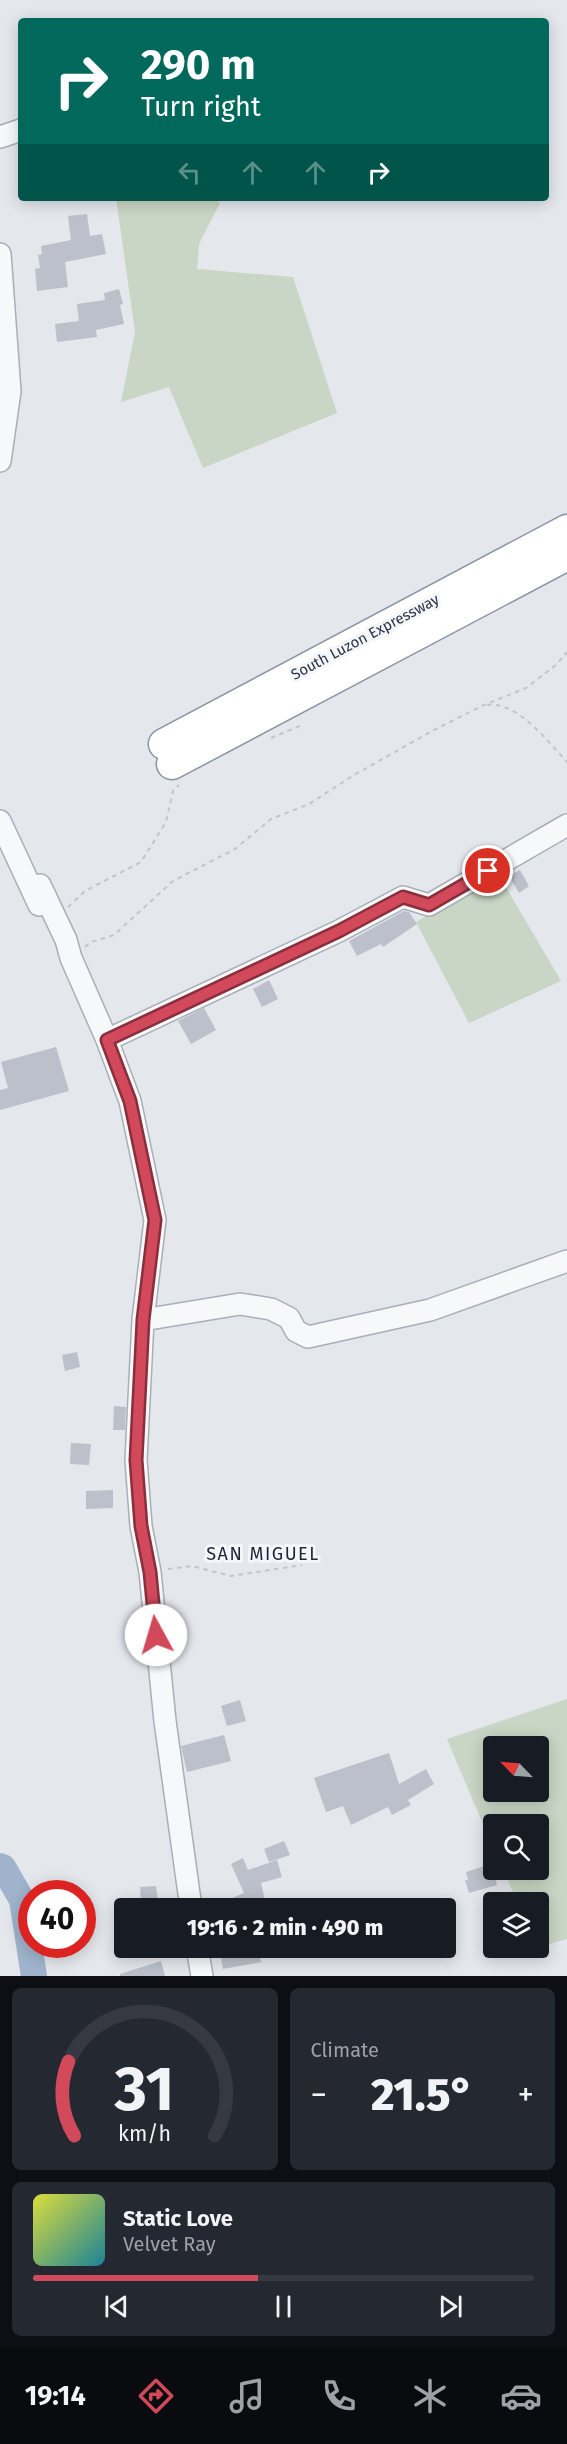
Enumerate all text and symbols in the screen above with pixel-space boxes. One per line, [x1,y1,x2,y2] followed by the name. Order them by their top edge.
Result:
[141,40,256,90] text: 290 m
[42,42,120,120] icon: right
[141,91,261,123] text: Turn right
[173,156,206,189] icon: left
[236,156,269,189] icon: ahead
[299,156,332,189] icon: ahead
[362,156,395,189] icon: right
[288,590,443,684] street label: South Luzon Expressway
[462,845,513,896] pin
[471,854,504,887] icon: arrive
[206,1543,320,1565] district label: SAN MIGUEL
[124,1603,188,1667] position arrow
[483,1736,549,1802] north arrow
[483,1736,549,1958] map controls
[483,1814,549,1880] button: search
[18,1880,96,1958] speed limit sign: 40
[483,1892,549,1958] button: layers
[187,1914,383,1941] text: 19:16 · 2 min · 490 m
[311,2038,379,2062] text: Climate
[114,2052,175,2127] text: 31
[371,2068,474,2122] text: 21.5°
[311,2075,327,2115] text: −
[518,2075,534,2115] text: +
[118,2121,171,2147] text: km/h
[123,2205,233,2232] text: Static Love
[123,2232,216,2256] text: Velvet Ray
[100,2290,133,2323] icon: previous
[267,2290,300,2323] icon: pause
[434,2290,467,2323] icon: next
[135,2375,177,2417] icon: directions
[226,2375,268,2417] icon: music
[318,2375,360,2417] icon: phone
[409,2375,451,2417] icon: climate
[500,2375,542,2417] icon: car
[25,2380,86,2412] text: 19:14

